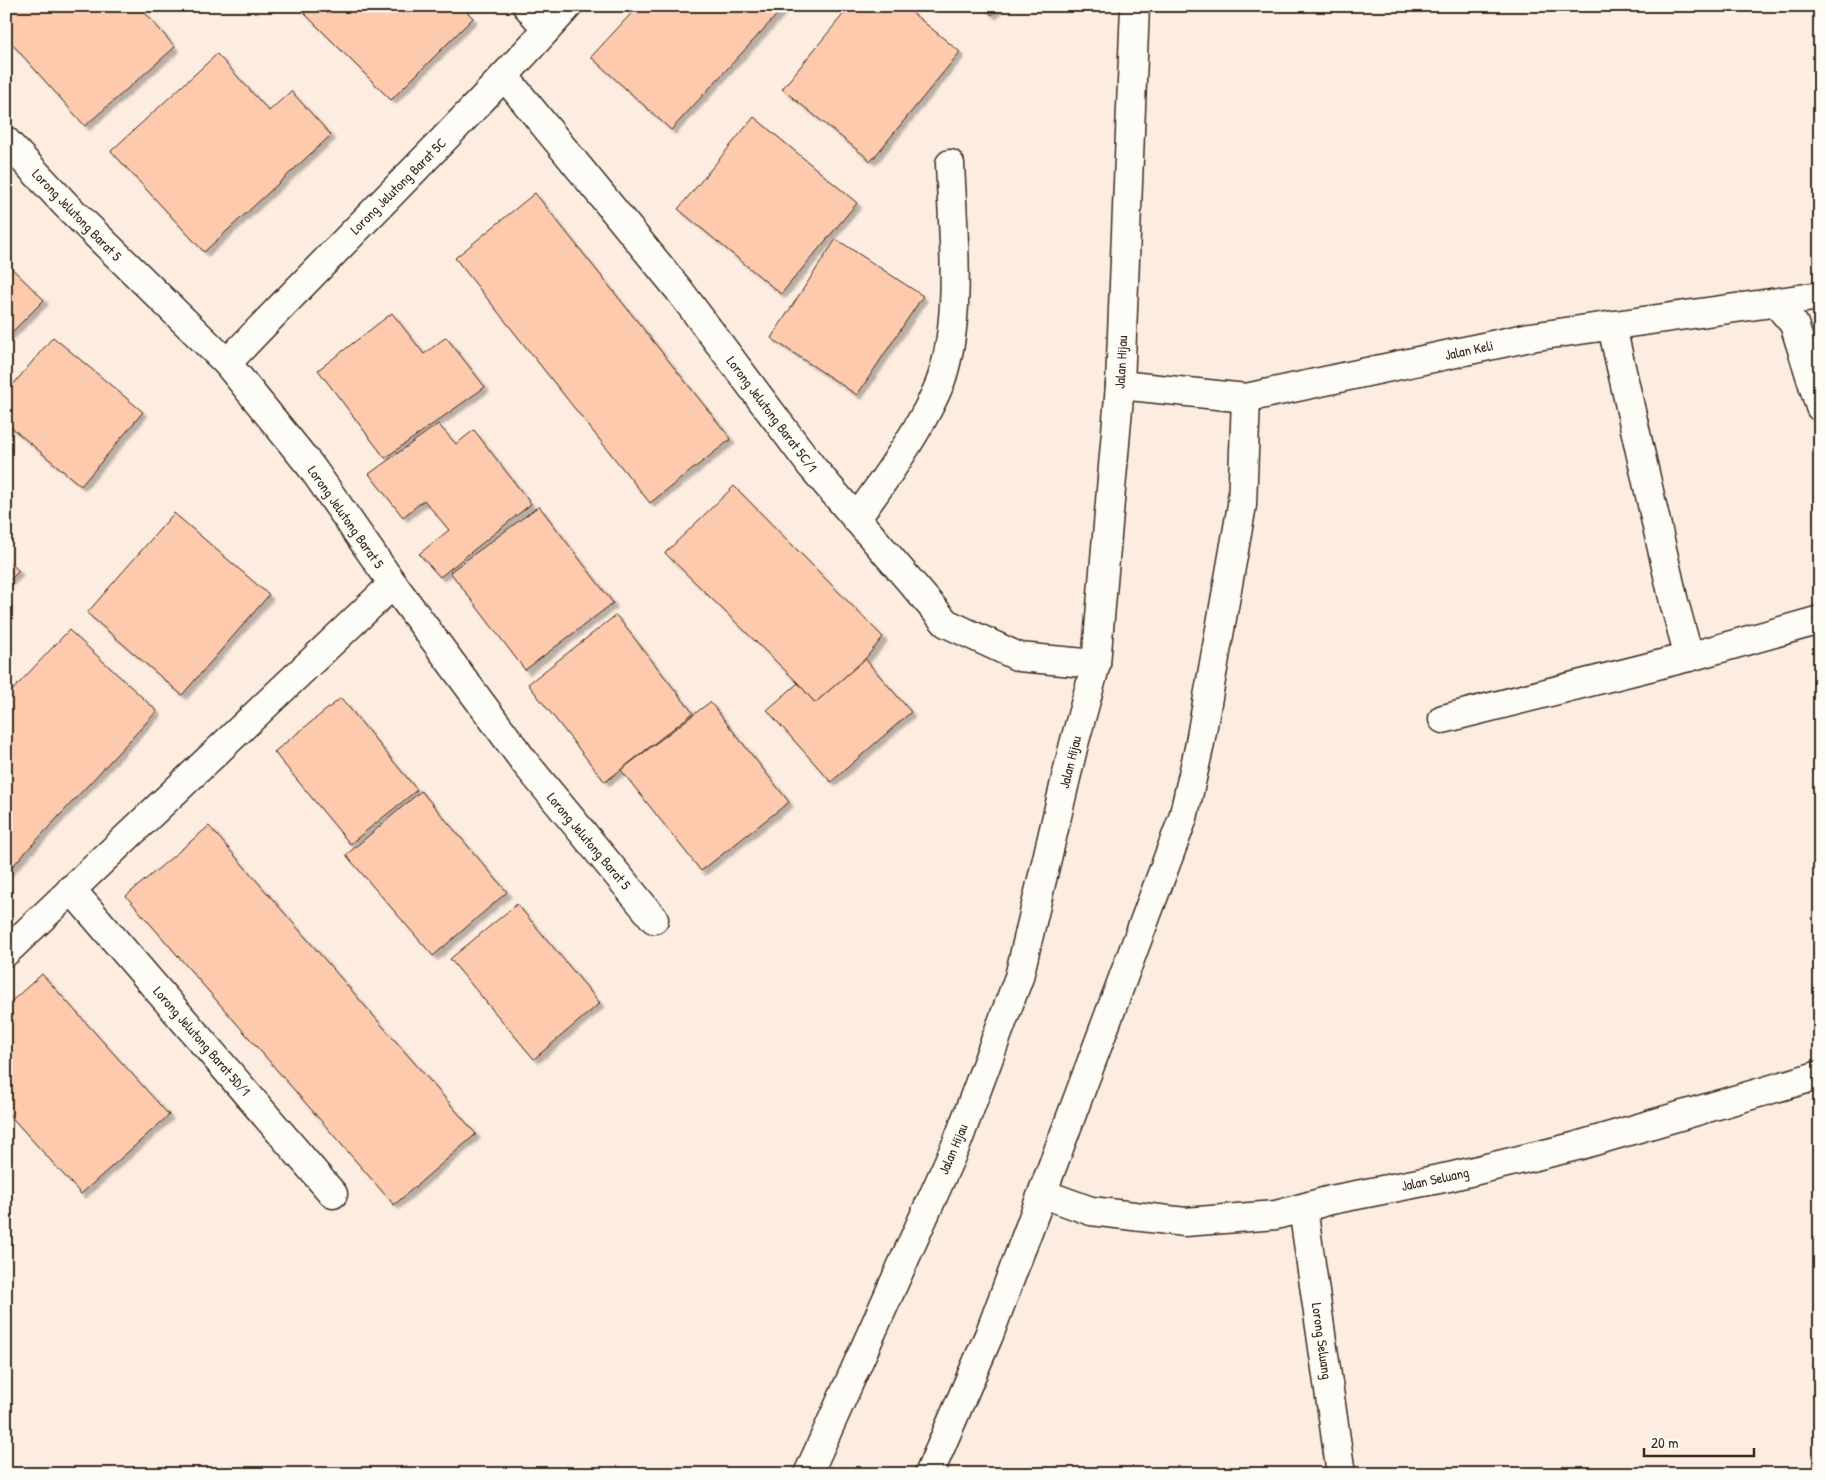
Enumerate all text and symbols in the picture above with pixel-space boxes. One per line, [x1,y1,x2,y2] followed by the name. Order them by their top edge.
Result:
[345,133,451,239] street label: Lorong Jelutong Barat 5C
[28,164,126,266] street label: Lorong Jelutong Barat 5
[1110,334,1132,389] street label: Jalan Hijau
[1443,335,1495,364] street label: Jalan Keli
[722,352,822,476] street label: Lorong Jelutong Barat 5C/1
[303,462,389,573] street label: Lorong Jelutong Barat 5
[1054,733,1086,790] street label: Jalan Hijau
[542,788,636,894] street label: Lorong Jelutong Barat 5
[149,982,255,1100] street label: Lorong Jelutong Barat 5D/1
[933,1120,973,1178] street label: Jalan Hijau
[1399,1162,1471,1196] street label: Jalan Seluang
[1307,1301,1337,1381] street label: Lorong Seluang
[1644,1425,1754,1457] scale bar
[1651,1432,1678,1453] text: 20 m

